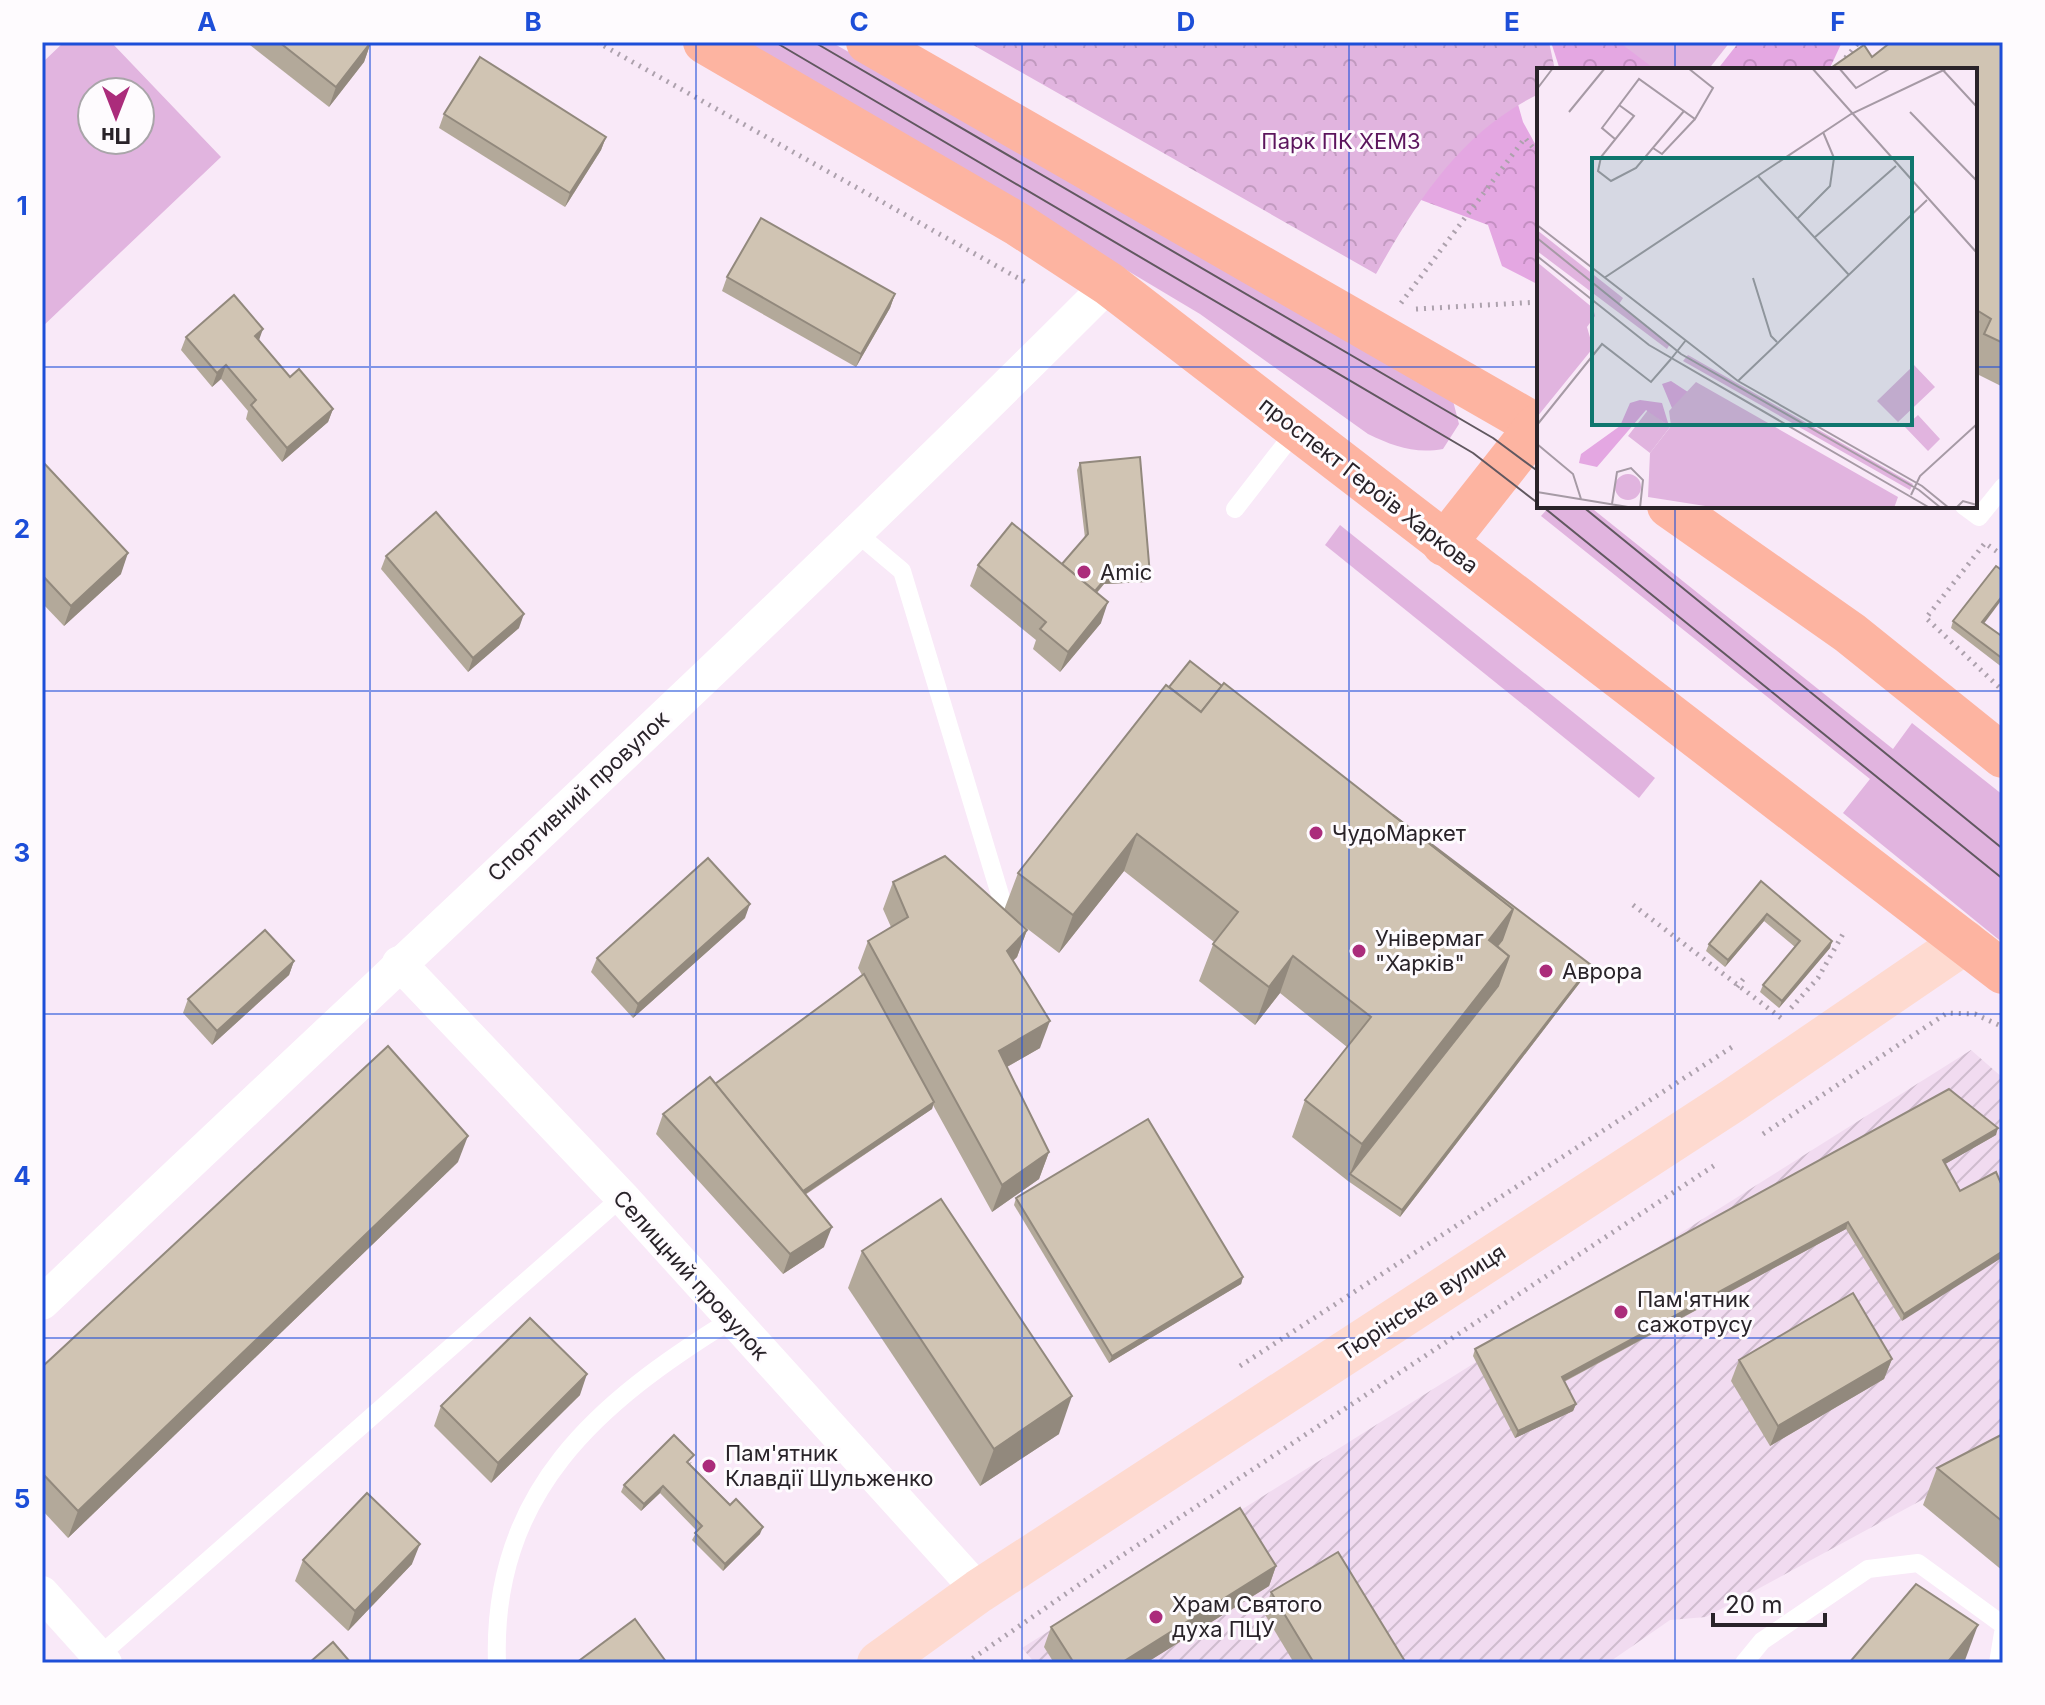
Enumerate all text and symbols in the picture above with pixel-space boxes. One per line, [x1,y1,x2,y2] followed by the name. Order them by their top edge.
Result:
[197,6,217,37] text: A
[524,6,542,37] text: B
[849,6,869,37] text: C
[1177,6,1195,37] text: D
[1504,6,1520,37] text: E
[1830,6,1846,37] text: F
[1537,68,1977,508] inset map
[76,76,156,156] north arrow
[101,123,131,149] text: Пн
[1261,128,1421,154] park label: Парк ПК ХЕМЗ
[16,190,28,221] text: 1
[1254,391,1484,579] street label: проспект Героїв Харкова
[14,513,30,544] text: 2
[1100,559,1152,585] place label: Amic
[1075,563,1093,581] marker: Amic
[482,705,674,887] street label: Спортивний провулок
[1332,820,1467,846] place label: ЧудоМаркет
[1307,824,1325,842] marker: ЧудоМаркет
[14,837,30,868] text: 3
[1375,925,1484,976] place label: Універмаг "Харків"
[1350,942,1368,960] marker: Універмаг "Харків"
[1562,958,1642,984] place label: Аврора
[1537,962,1555,980] marker: Аврора
[13,1160,31,1191] text: 4
[608,1185,774,1365] street label: Селищний провулок
[1334,1238,1510,1366] street label: Тюрінська вулиця
[1637,1286,1753,1337] place label: Пам'ятник сажотрусу
[1612,1303,1630,1321] marker: Пам'ятник сажотрусу
[725,1440,934,1491] place label: Пам'ятник Клавдії Шульженко
[700,1457,718,1475] marker: Пам'ятник Клавдії Шульженко
[14,1483,30,1514] text: 5
[1713,1577,1825,1627] scale bar
[1725,1590,1783,1619] text: 20 m
[1172,1591,1322,1642] place label: Храм Святого духа ПЦУ
[1147,1608,1165,1626] marker: Храм Святого духа ПЦУ

